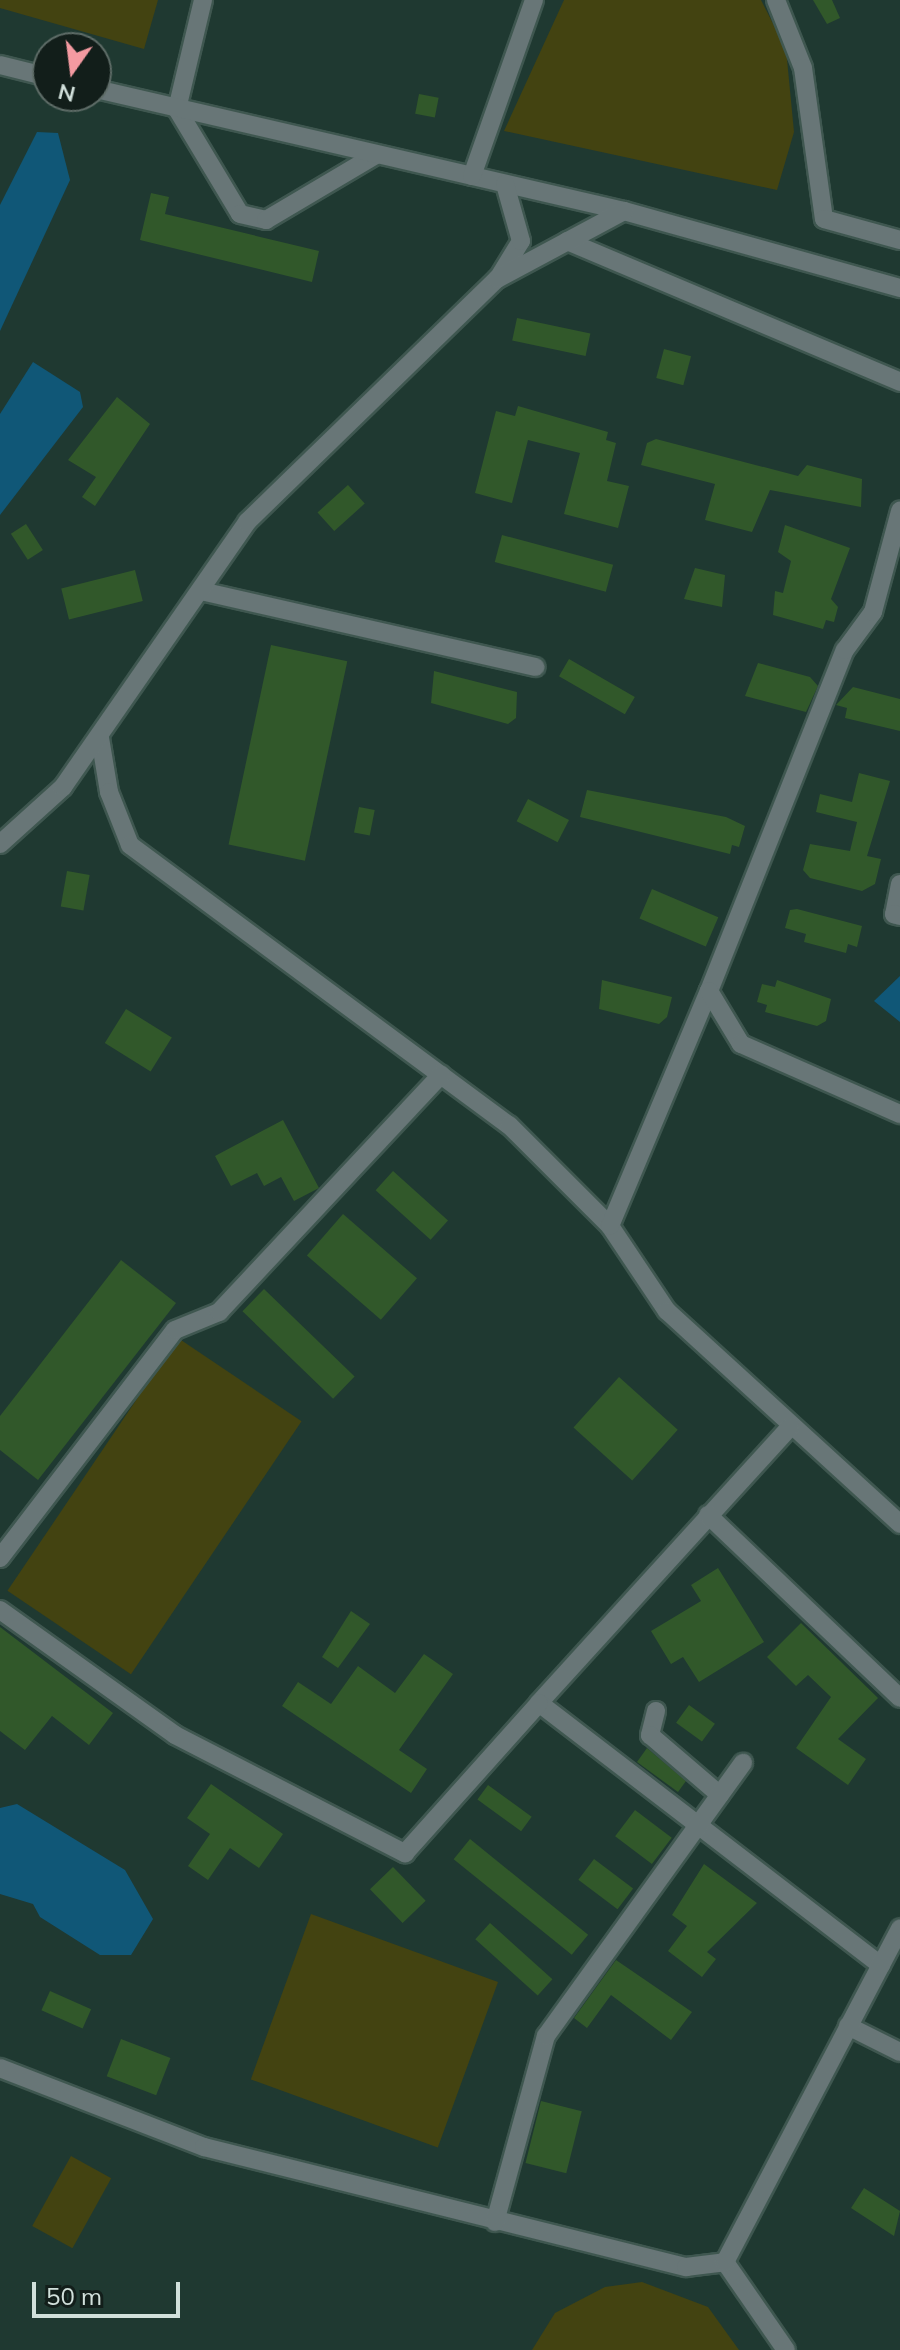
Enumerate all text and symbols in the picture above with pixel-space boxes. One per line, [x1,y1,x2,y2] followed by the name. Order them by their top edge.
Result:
[32,32,112,112] north arrow
[55,78,78,109] text: N
[36,2266,184,2316] scale bar
[46,2281,102,2311] text: 50 m

